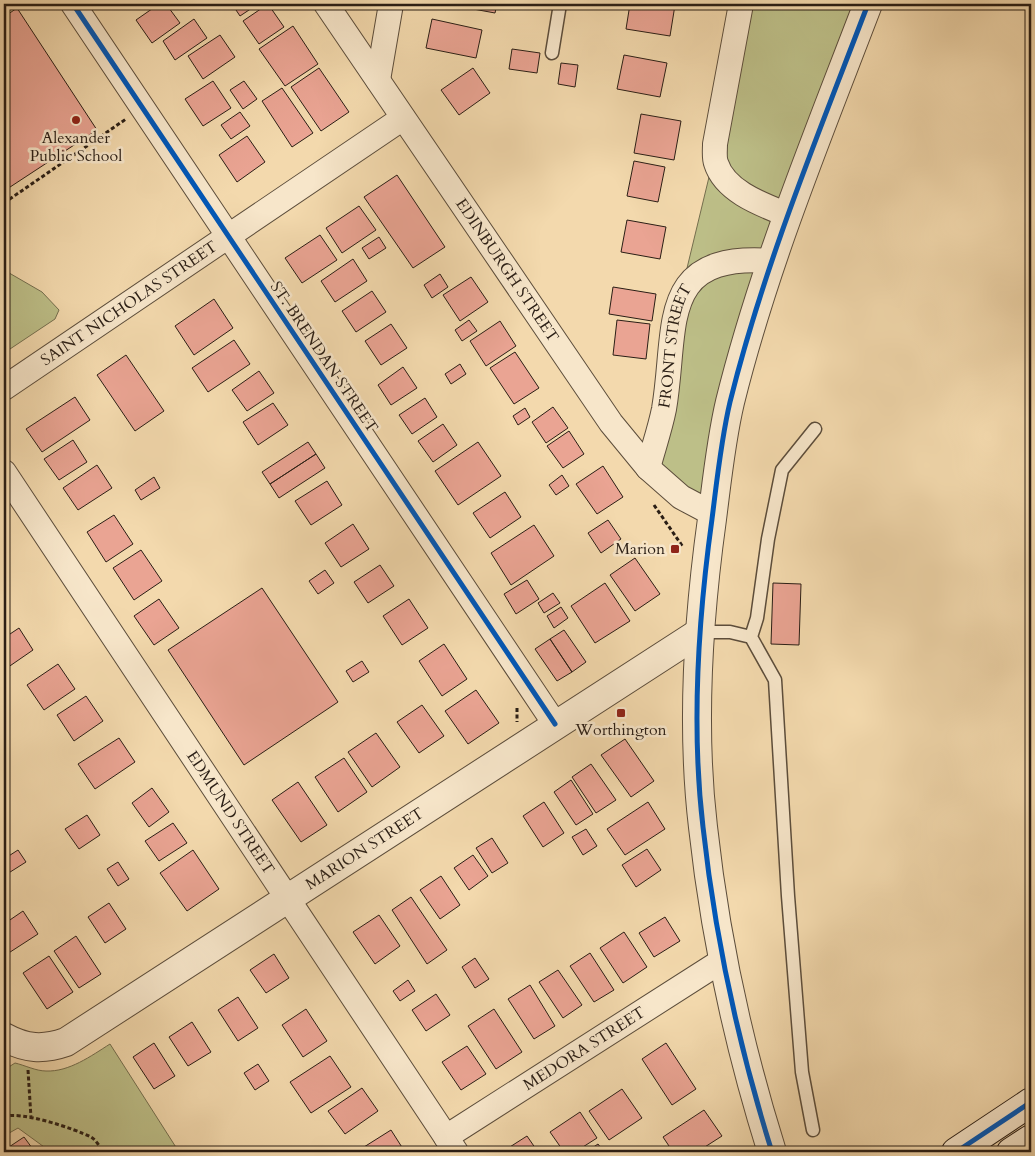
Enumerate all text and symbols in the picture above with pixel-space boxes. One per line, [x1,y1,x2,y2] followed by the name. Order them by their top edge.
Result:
[70,114,82,126] marker: Alexander Public School
[30,127,122,167] place label: Alexander Public School
[450,194,564,347] street label: EDINBURGH STREET
[36,236,222,371] street label: SAINT NICHOLAS STREET
[265,277,383,437] street label: ST. BRENDAN STREET
[653,280,697,410] street label: FRONT STREET
[615,538,665,560] place label: Marion
[669,543,681,555] marker: Marion
[615,707,627,719] marker: Worthington
[574,719,667,741] place label: Worthington
[181,746,280,879] street label: EDMUND STREET
[301,802,428,895] street label: MARION STREET
[519,1001,650,1096] street label: MEDORA STREET

